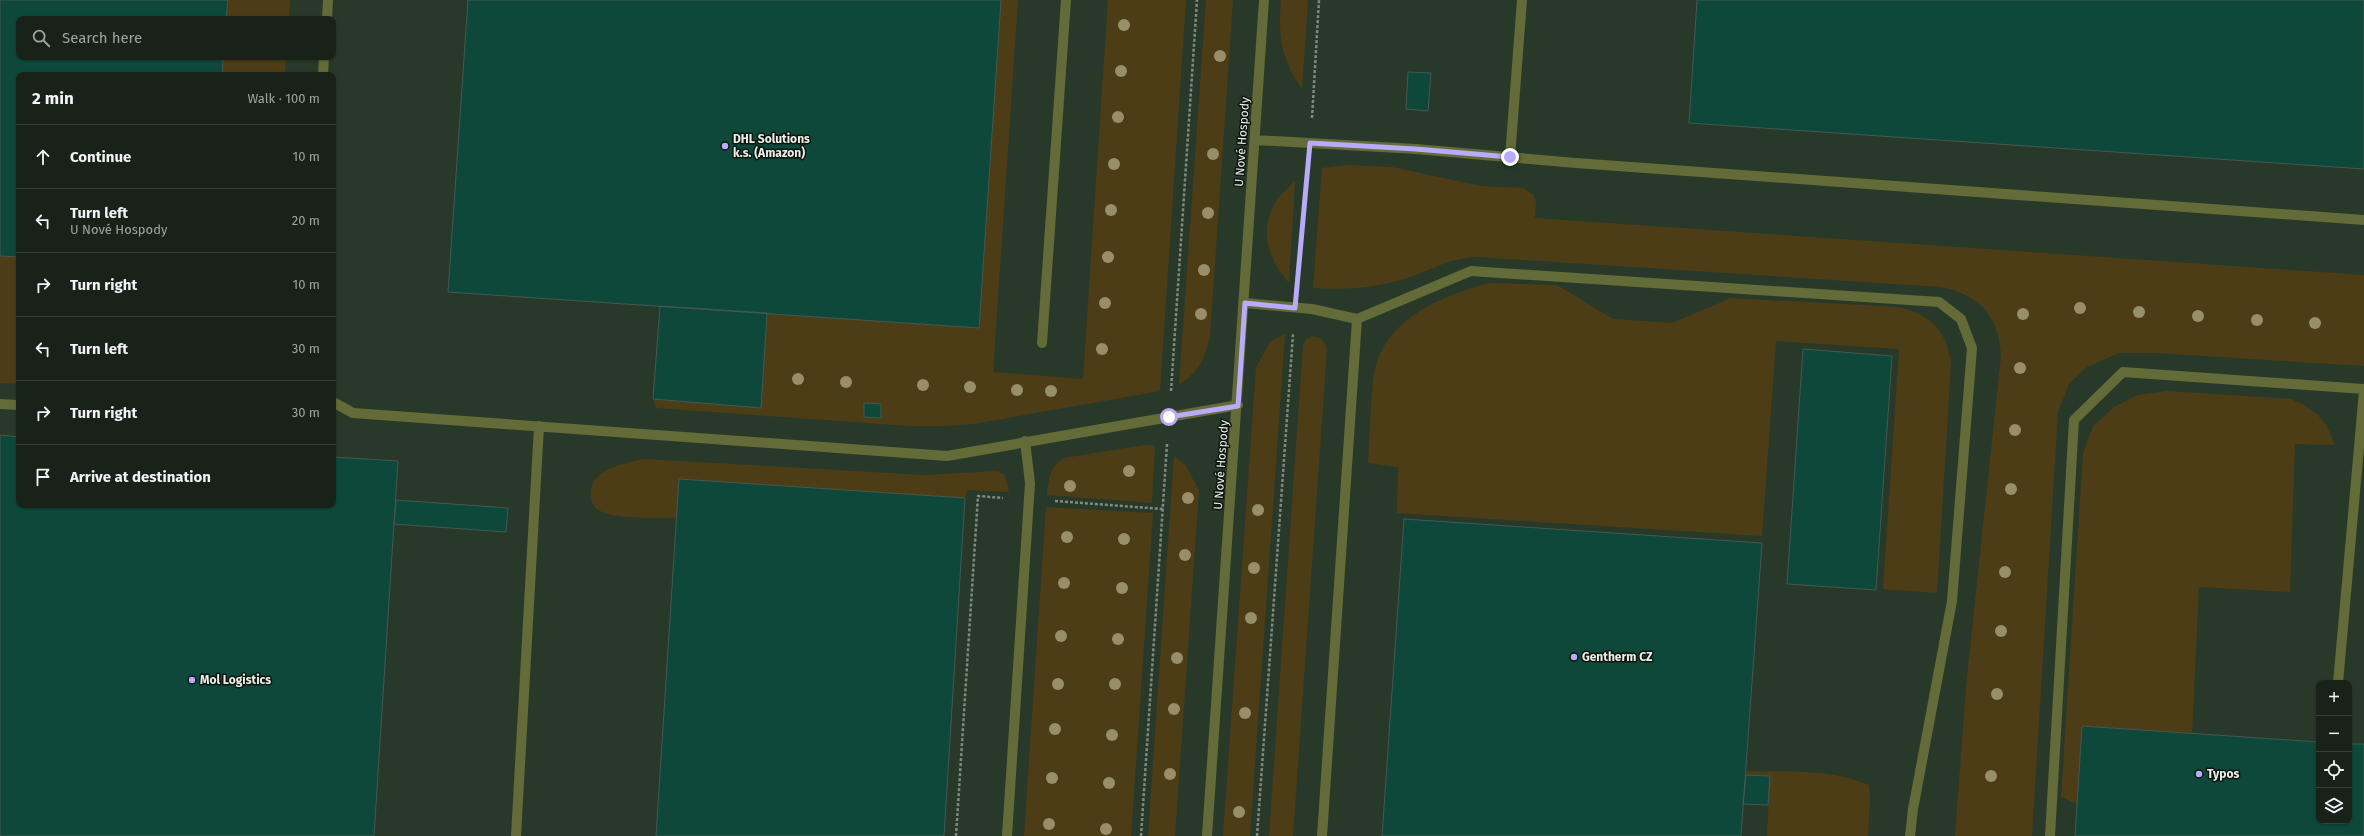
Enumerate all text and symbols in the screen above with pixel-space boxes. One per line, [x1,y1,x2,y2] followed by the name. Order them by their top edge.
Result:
[16,16,336,60] search box
[30,27,52,49] icon: search
[62,29,142,47] text: Search here
[32,88,74,109] text: 2 min
[248,91,320,106] text: Walk · 100 m
[1232,97,1252,187] street label: U Nové Hospody
[733,132,810,160] place label: DHL Solutions k.s. (Amazon)
[720,141,730,151] marker: DHL Solutions k.s. (Amazon)
[32,146,54,168] icon: ahead
[70,148,131,166] text: Continue
[1501,148,1519,166] route end
[293,149,320,164] text: 10 m
[70,204,128,222] text: Turn left
[32,210,54,232] icon: left
[292,213,320,228] text: 20 m
[70,222,167,237] text: U Nové Hospody
[32,274,54,296] icon: right
[70,276,137,294] text: Turn right
[293,277,320,292] text: 10 m
[32,338,54,360] icon: left
[70,340,128,358] text: Turn left
[292,341,320,356] text: 30 m
[32,402,54,424] icon: right
[70,404,137,422] text: Turn right
[292,405,320,420] text: 30 m
[1160,408,1178,426] route start
[1211,420,1231,510] street label: U Nové Hospody
[32,466,54,488] icon: arrive
[70,468,211,486] text: Arrive at destination
[1582,650,1653,664] place label: Gentherm CZ
[1569,652,1579,662] marker: Gentherm CZ
[200,673,271,687] place label: Mol Logistics
[187,675,197,685] marker: Mol Logistics
[2316,680,2352,824] map controls
[2316,680,2352,716] button: +
[2316,716,2352,752] button: −
[2316,752,2352,788] button: locate
[2207,767,2239,781] place label: Typos
[2194,769,2204,779] marker: Typos
[2316,788,2352,824] button: layers

